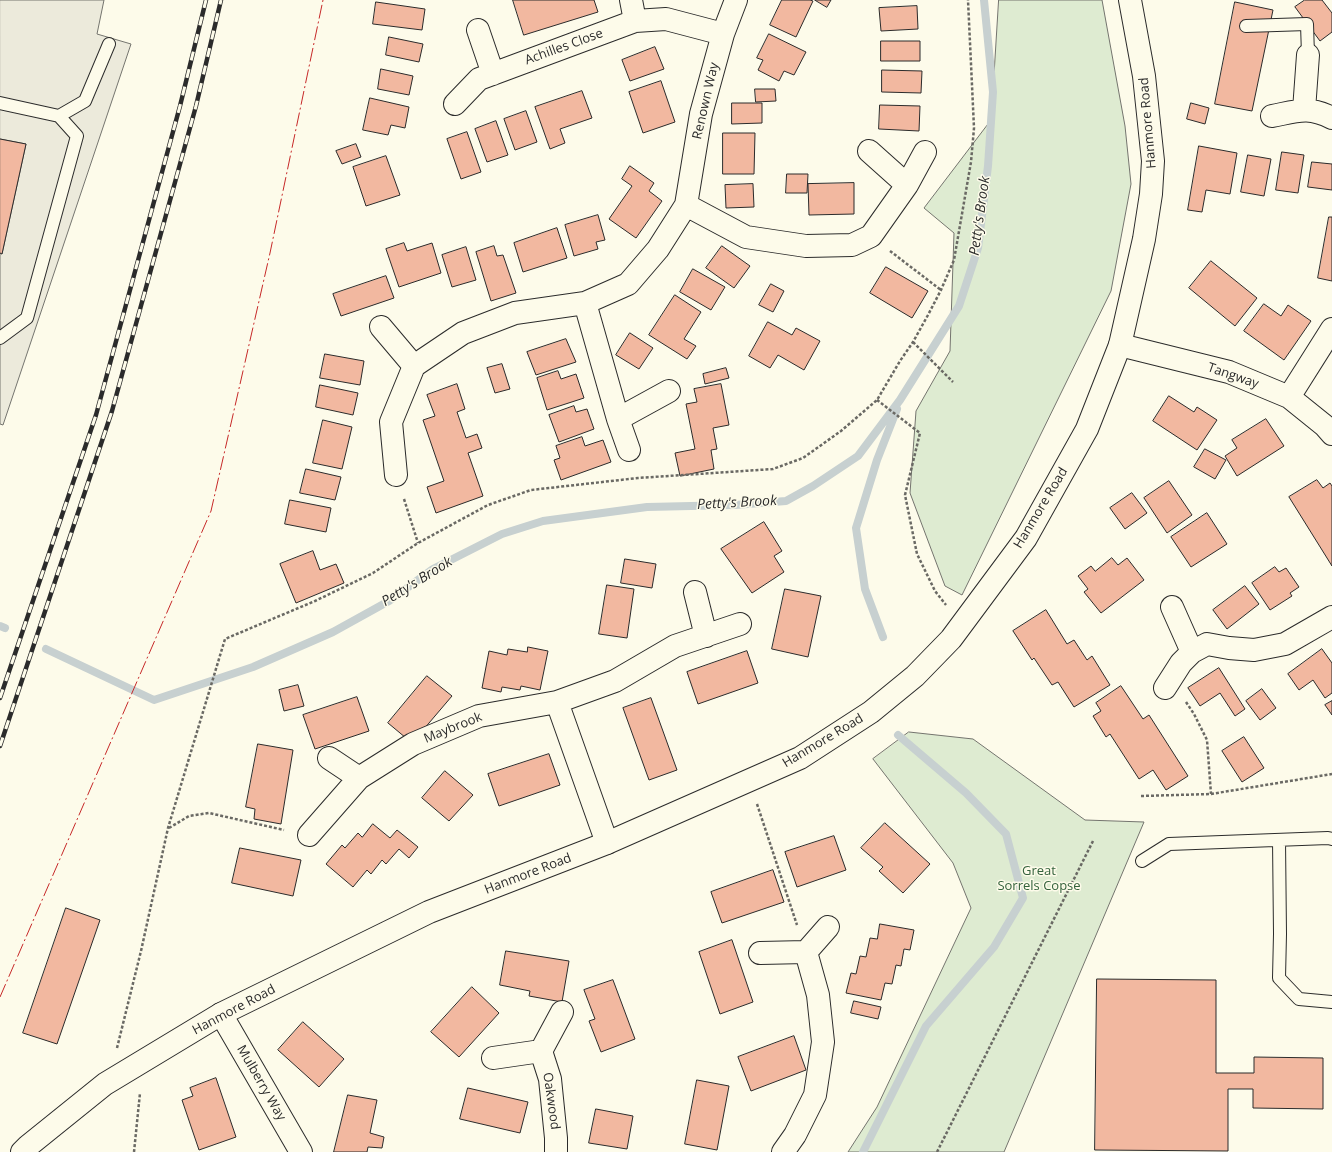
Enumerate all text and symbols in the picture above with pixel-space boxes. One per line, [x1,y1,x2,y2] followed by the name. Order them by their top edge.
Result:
[523,26,605,68] street label: Achilles Close
[690,61,722,141] street label: Renown Way
[1136,77,1160,169] street label: Hanmore Road
[966,175,994,257] water label: Petty's Brook
[1205,360,1261,392] street label: Tangway
[1011,465,1071,551] street label: Hanmore Road
[697,493,777,513] water label: Petty's Brook
[379,554,455,610] water label: Petty's Brook
[422,709,484,747] street label: Maybrook
[780,711,866,771] street label: Hanmore Road
[482,850,574,898] street label: Hanmore Road
[997,863,1081,894] park label: Great Sorrels Copse
[190,982,278,1038] street label: Hanmore Road
[233,1043,289,1123] street label: Mulberry Way
[539,1071,563,1131] street label: Oakwood

